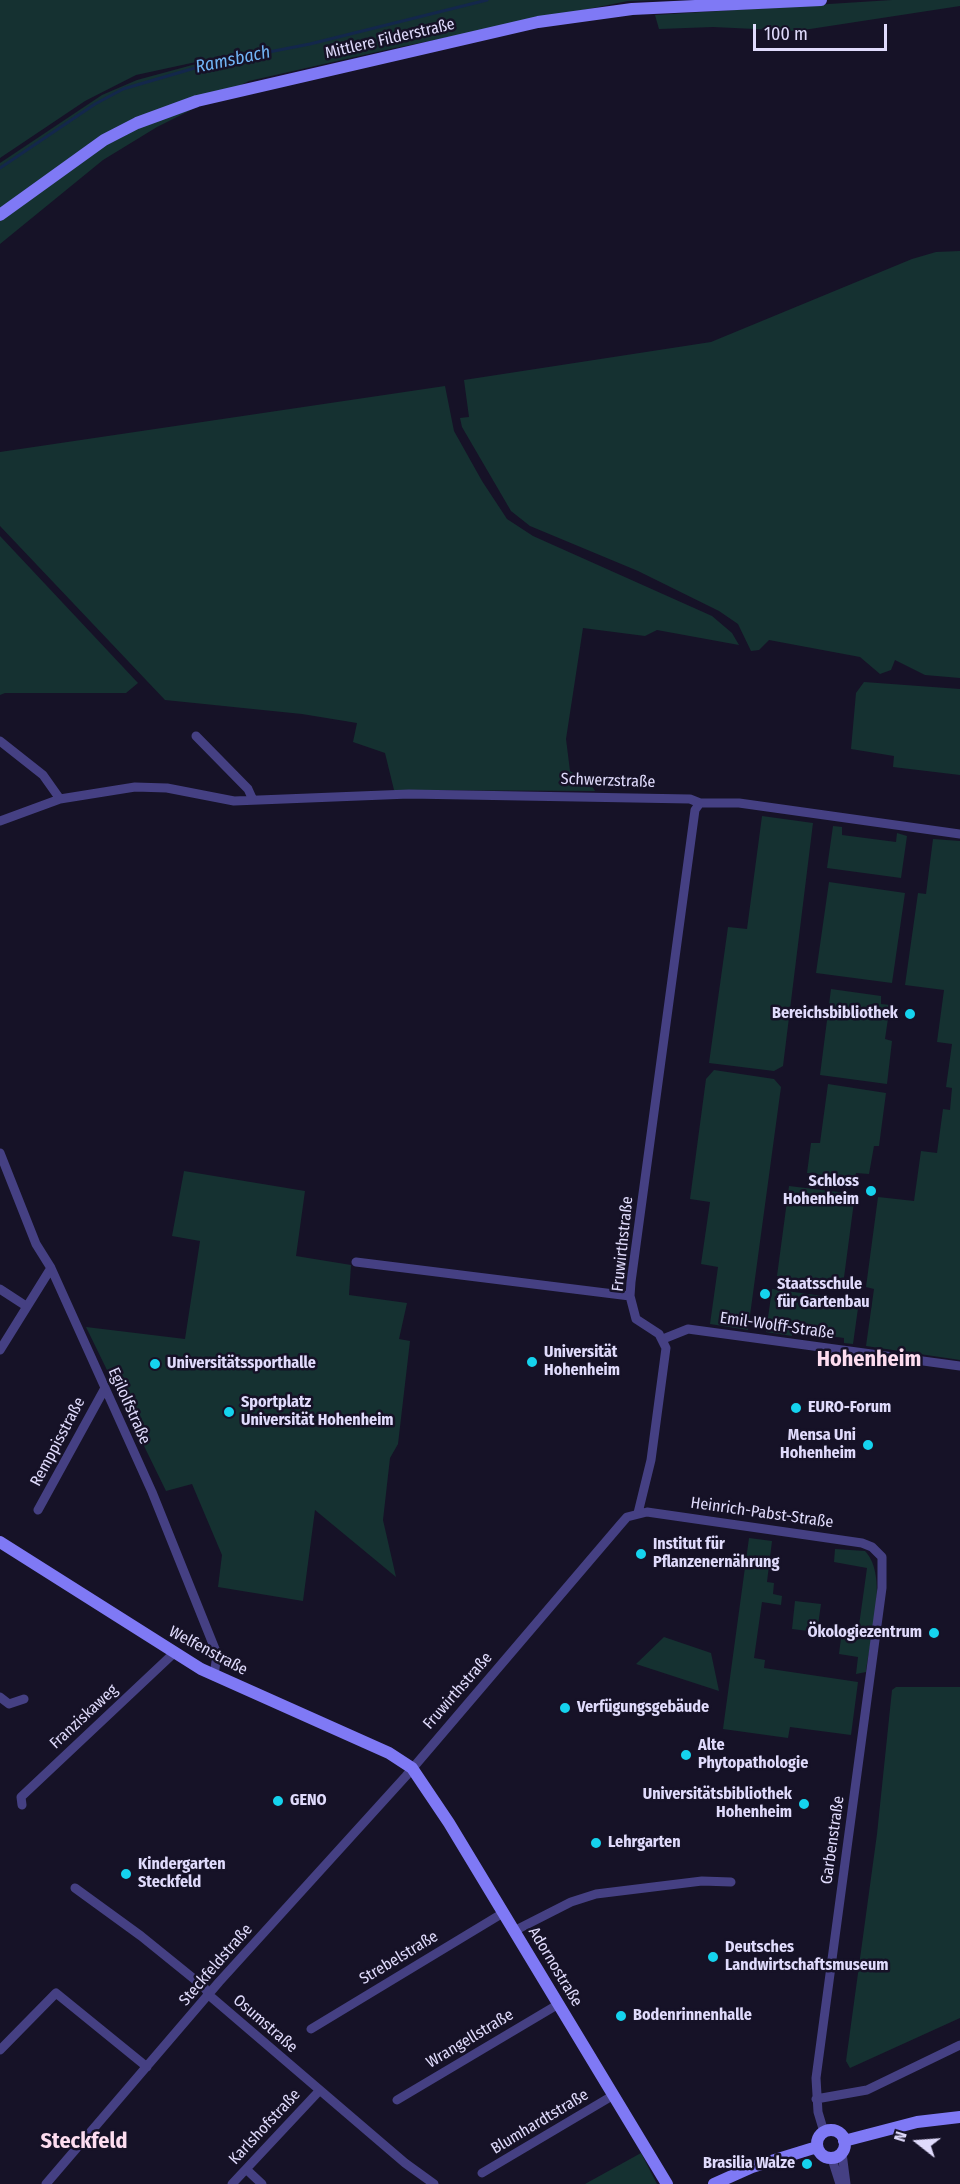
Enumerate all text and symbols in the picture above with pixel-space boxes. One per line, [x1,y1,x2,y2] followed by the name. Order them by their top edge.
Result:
[756,12,890,50] scale bar
[323,15,457,63] street label: Mittlere Filderstraße
[764,23,808,45] text: 100 m
[194,42,272,78] water label: Ramsbach
[560,770,656,792] street label: Schwerzstraße
[772,1004,898,1024] place label: Bereichsbibliothek
[903,1007,917,1021] marker: Bereichsbibliothek
[783,1172,859,1210] place label: Schloss Hohenheim
[864,1184,878,1198] marker: Schloss Hohenheim
[608,1195,638,1293] street label: Fruwirthstraße
[777,1275,870,1313] place label: Staatsschule für Gartenbau
[758,1287,772,1301] marker: Staatsschule für Gartenbau
[719,1308,835,1344] street label: Emil-Wolff-Straße
[544,1343,620,1381] place label: Universität Hohenheim
[817,1347,921,1373] district label: Hohenheim
[167,1354,316,1374] place label: Universitätssporthalle
[525,1355,539,1369] marker: Universität Hohenheim
[148,1357,162,1371] marker: Universitätssporthalle
[104,1365,154,1447] street label: Egilolfstraße
[241,1393,394,1431] place label: Sportplatz Universität Hohenheim
[27,1394,89,1490] street label: Remppisstraße
[808,1398,891,1418] place label: EURO-Forum
[789,1401,803,1415] marker: EURO-Forum
[222,1405,236,1419] marker: Sportplatz Universität Hohenheim
[780,1426,856,1464] place label: Mensa Uni Hohenheim
[861,1438,875,1452] marker: Mensa Uni Hohenheim
[689,1493,835,1533] street label: Heinrich-Pabst-Straße
[653,1535,779,1573] place label: Institut für Pflanzenernährung
[634,1547,648,1561] marker: Institut für Pflanzenernährung
[165,1622,251,1680] street label: Welfenstraße
[808,1623,922,1643] place label: Ökologiezentrum
[927,1626,941,1640] marker: Ökologiezentrum
[419,1649,497,1733] street label: Fruwirthstraße
[46,1681,122,1753] street label: Franziskaweg
[577,1698,709,1718] place label: Verfügungsgebäude
[558,1701,572,1715] marker: Verfügungsgebäude
[698,1736,808,1774] place label: Alte Phytopathologie
[679,1748,693,1762] marker: Alte Phytopathologie
[643,1785,792,1823] place label: Universitätsbibliothek Hohenheim
[290,1791,327,1811] place label: GENO
[271,1794,285,1808] marker: GENO
[817,1795,849,1885] street label: Garbenstraße
[797,1797,811,1811] marker: Universitätsbibliothek Hohenheim
[608,1833,681,1853] place label: Lehrgarten
[589,1836,603,1850] marker: Lehrgarten
[138,1855,226,1893] place label: Kindergarten Steckfeld
[119,1867,133,1881] marker: Kindergarten Steckfeld
[175,1920,257,2010] street label: Steckfeldstraße
[524,1924,586,2010] street label: Adornostraße
[356,1927,442,1989] street label: Strebelstraße
[725,1938,888,1976] place label: Deutsches Landwirtschaftsmuseum
[706,1950,720,1964] marker: Deutsches Landwirtschaftsmuseum
[229,1991,301,2057] street label: Osumstraße
[423,2005,517,2073] street label: Wrangellstraße
[633,2006,752,2026] place label: Bodenrinnenhalle
[614,2009,628,2023] marker: Bodenrinnenhalle
[225,2085,305,2169] street label: Karlshofstraße
[488,2085,592,2159] street label: Blumhardtstraße
[888,2112,948,2172] north arrow
[41,2129,127,2155] district label: Steckfeld
[890,2129,911,2144] text: N
[703,2154,795,2174] place label: Brasilia Walze
[800,2157,814,2171] marker: Brasilia Walze

